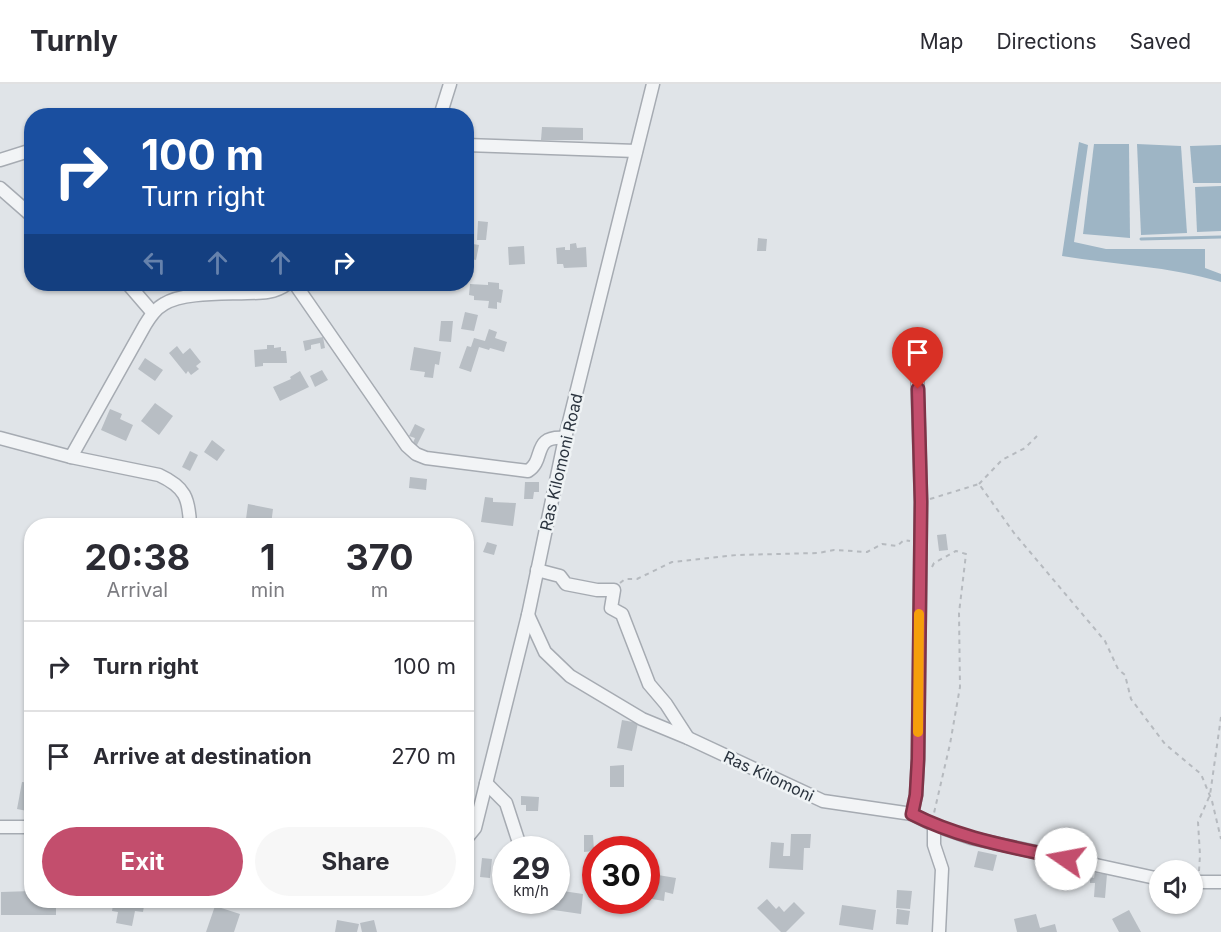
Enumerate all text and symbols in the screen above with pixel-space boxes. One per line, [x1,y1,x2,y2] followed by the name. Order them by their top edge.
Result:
[30,24,118,58] text: Turnly
[920,29,963,54] text: Map
[996,29,1097,54] text: Directions
[1130,29,1191,54] text: Saved
[141,129,264,180] text: 100 m
[42,132,120,210] icon: right
[141,180,265,213] text: Turn right
[138,246,171,279] icon: left
[201,246,234,279] icon: ahead
[264,246,297,279] icon: ahead
[327,246,360,279] icon: right
[892,327,943,389] pin
[901,336,934,369] icon: arrive
[535,391,587,533] street label: Ras Kilomoni Road
[85,535,190,579] text: 20:38
[260,535,276,579] text: 1
[346,535,413,579] text: 370
[107,578,168,602] text: Arrival
[251,578,285,602] text: min
[371,578,388,602] text: m
[42,650,75,683] icon: right
[93,653,199,679] text: Turn right
[394,653,456,679] text: 100 m
[42,740,75,773] icon: arrive
[93,743,312,769] text: Arrive at destination
[391,743,456,769] text: 270 m
[721,746,817,806] street label: Ras Kilomoni
[42,827,243,896] button: Exit
[255,827,456,896] button: Share
[1034,827,1098,891] position arrow
[582,836,660,914] speed limit sign: 30
[512,850,550,886] text: 29
[1149,860,1203,914] map controls
[1149,860,1203,914] button: sound
[513,881,549,900] text: km/h

